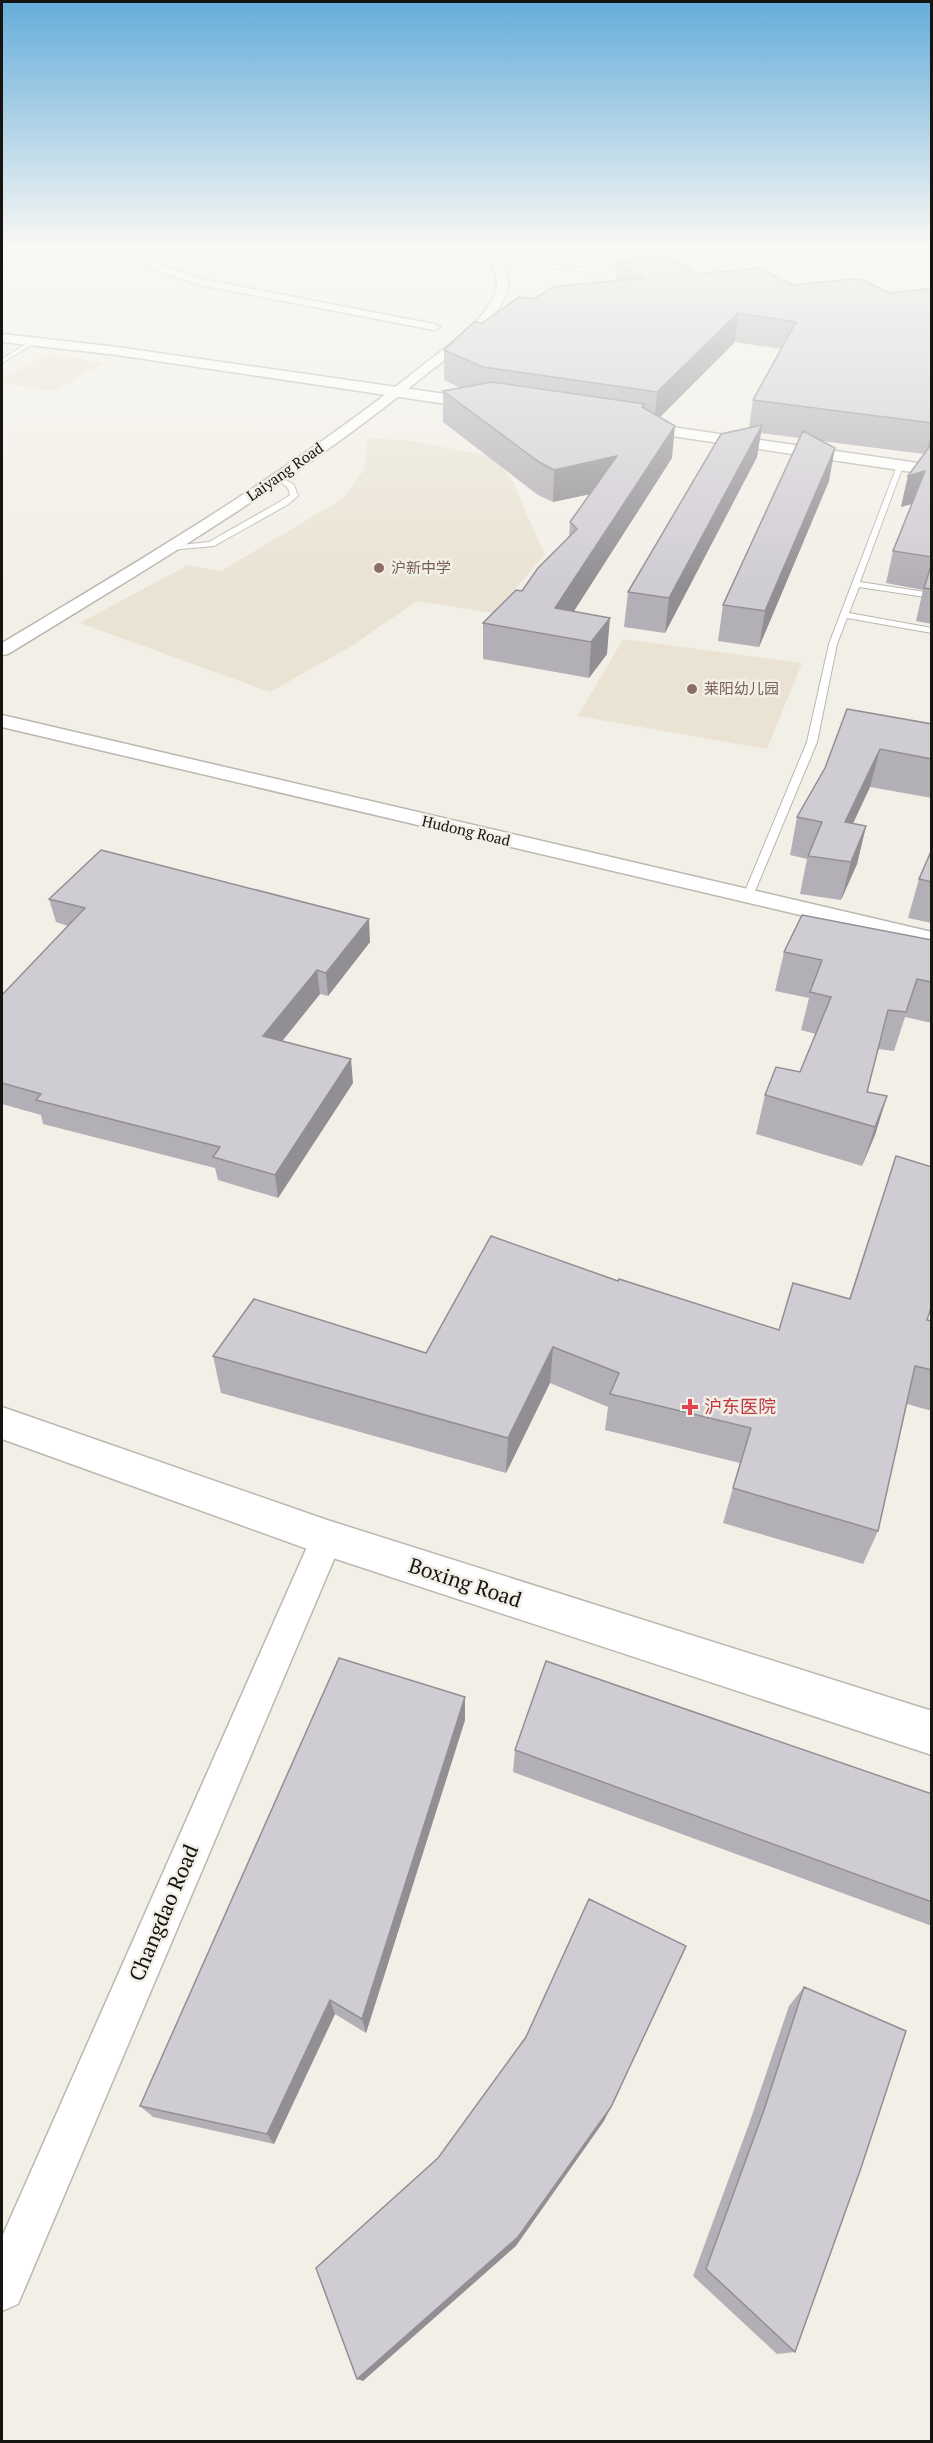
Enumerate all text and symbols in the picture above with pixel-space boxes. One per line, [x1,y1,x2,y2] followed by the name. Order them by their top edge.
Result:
[242,437,327,505] street label: Laiyang Road
[391,557,451,577] place label: 沪新中学
[372,561,386,575] marker: 沪新中学
[704,678,779,698] place label: 莱阳幼儿园
[685,682,699,696] marker: 莱阳幼儿园
[420,810,512,850] street label: Hudong Road
[704,1394,776,1418] place label: 沪东医院
[681,1398,699,1416] marker: 沪东医院
[405,1551,526,1614] street label: Boxing Road
[122,1840,205,1985] street label: Changdao Road

